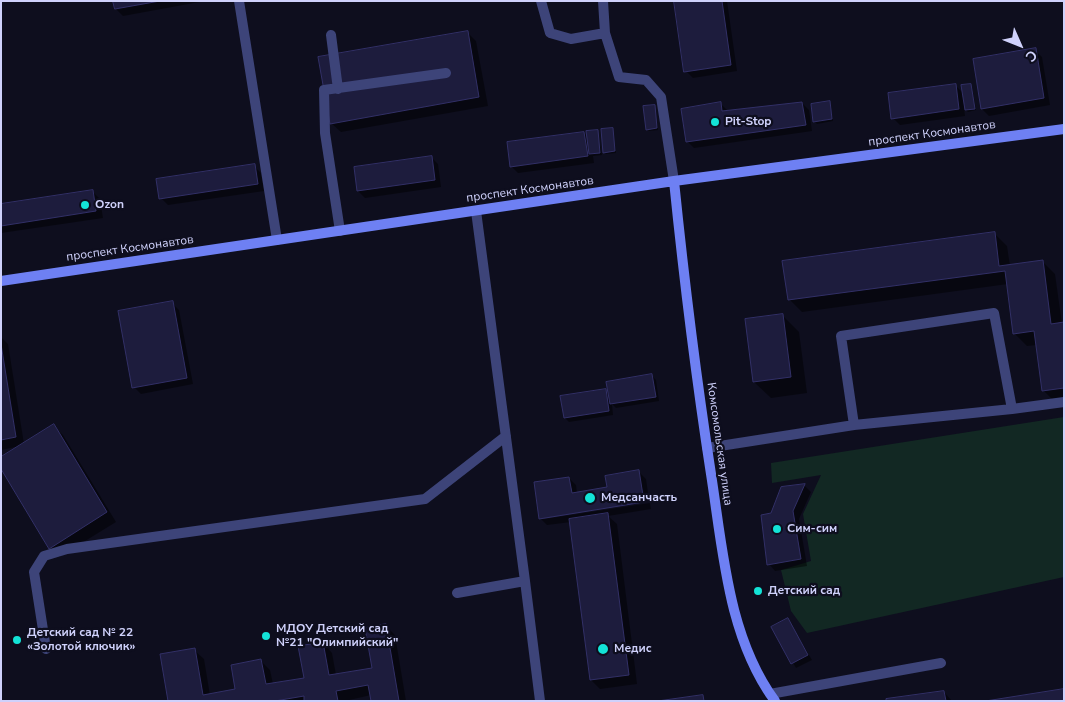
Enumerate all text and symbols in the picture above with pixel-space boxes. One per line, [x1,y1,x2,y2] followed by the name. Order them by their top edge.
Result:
[995,20,1045,70] north arrow
[1021,46,1041,66] text: С
[725,115,772,129] place label: Pit-Stop
[709,116,721,128] marker: Pit-Stop
[867,118,997,150] street label: проспект Космонавтов
[465,174,595,206] street label: проспект Космонавтов
[95,198,124,212] place label: Ozon
[79,199,91,211] marker: Ozon
[65,233,195,265] street label: проспект Космонавтов
[703,382,735,506] street label: Комсомольская улица
[583,491,597,505] marker: Медсанчасть
[601,491,677,505] place label: Медсанчасть
[787,522,837,536] place label: Сим-сим
[771,523,783,535] marker: Сим-сим
[768,584,840,598] place label: Детский сад
[752,585,764,597] marker: Детский сад
[276,622,398,650] place label: МДОУ Детский сад №21 "Олимпийский"
[27,626,135,654] place label: Детский сад № 22 «Золотой ключик»
[260,630,272,642] marker: МДОУ Детский сад №21 "Олимпийский"
[11,634,23,646] marker: Детский сад № 22 «Золотой ключик»
[596,642,610,656] marker: Медис
[614,642,652,656] place label: Медис

